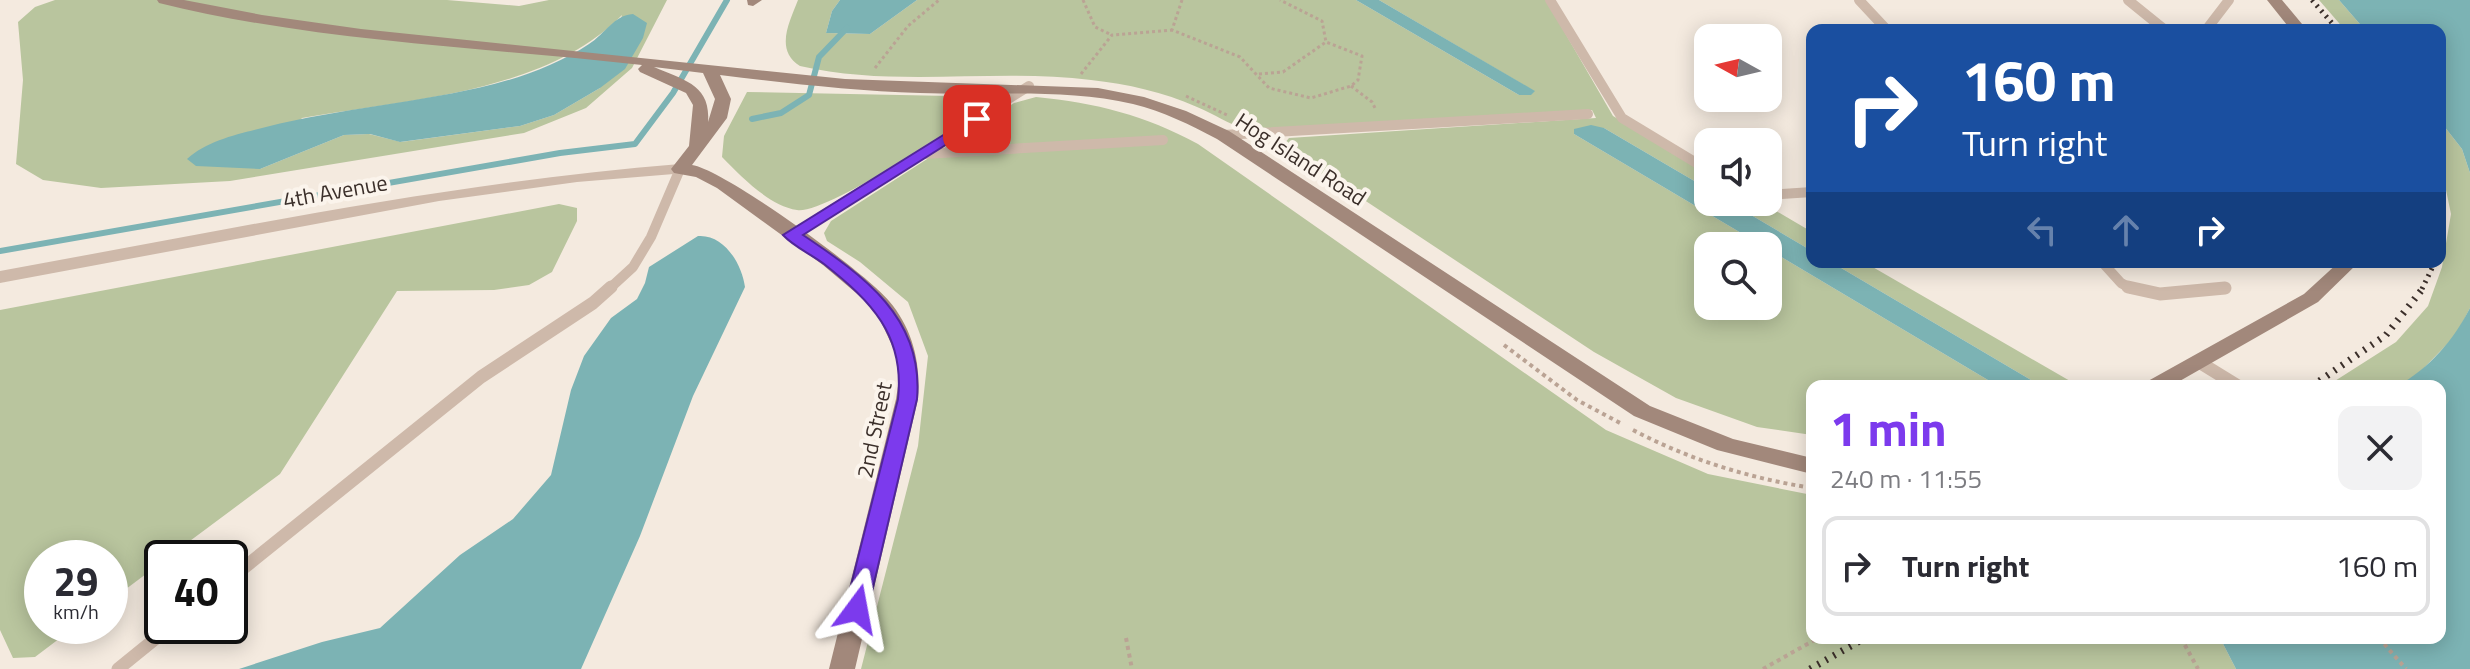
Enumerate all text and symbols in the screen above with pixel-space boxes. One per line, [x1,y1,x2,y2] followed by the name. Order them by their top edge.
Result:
[1694,24,1782,112] north arrow
[1694,24,1782,320] map controls
[1962,38,2115,123] text: 160 m
[1830,56,1934,160] icon: right
[943,85,1011,153] pin
[955,97,999,141] icon: arrive
[1229,104,1373,214] street label: Hog Island Road
[1962,115,2107,170] text: Turn right
[1694,128,1782,216] button: sound
[280,165,390,217] street label: 4th Avenue
[2020,208,2064,252] icon: left
[2104,208,2148,252] icon: ahead
[2188,208,2232,252] icon: right
[1694,232,1782,320] button: search
[847,379,901,481] street label: 2nd Street
[1830,392,1947,465] text: 1 min
[2338,406,2422,490] button: close
[1830,459,1982,498] text: 240 m · 11:55
[144,540,248,644] speed limit sign: 40
[1902,543,2030,589] text: Turn right
[2336,543,2418,589] text: 160 m
[1834,544,1878,588] icon: right
[54,551,98,612] text: 29
[815,567,899,651] position arrow
[53,596,99,627] text: km/h

